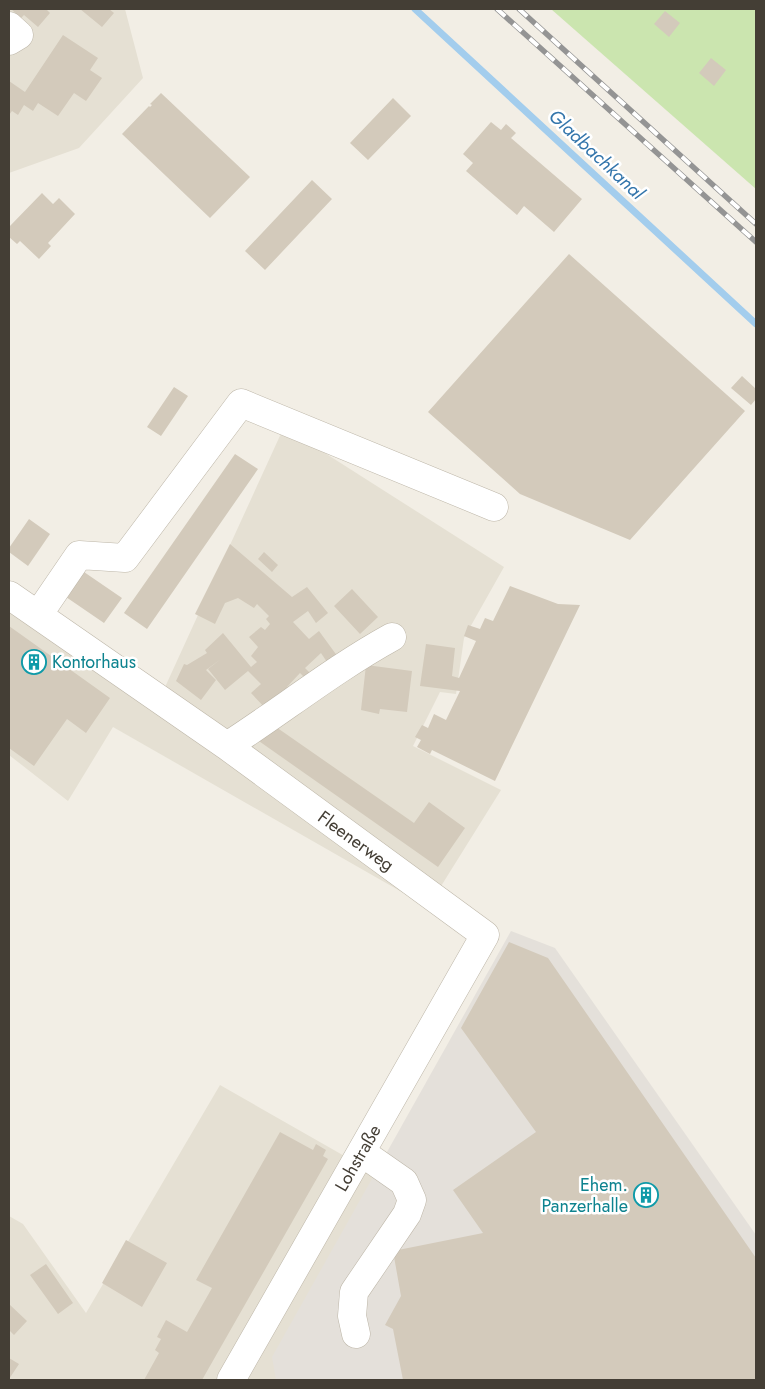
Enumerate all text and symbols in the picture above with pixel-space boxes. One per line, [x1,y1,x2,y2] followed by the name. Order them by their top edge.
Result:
[543,103,651,206] water label: Gladbachkanal
[21,649,47,675] building icon: Kontorhaus
[52,649,136,675] place label: Kontorhaus
[313,804,399,878] street label: Fleenerweg
[328,1120,388,1196] street label: Lohstraße
[541,1172,628,1219] place label: Ehem. Panzerhalle
[633,1182,659,1208] building icon: Ehem. Panzerhalle

